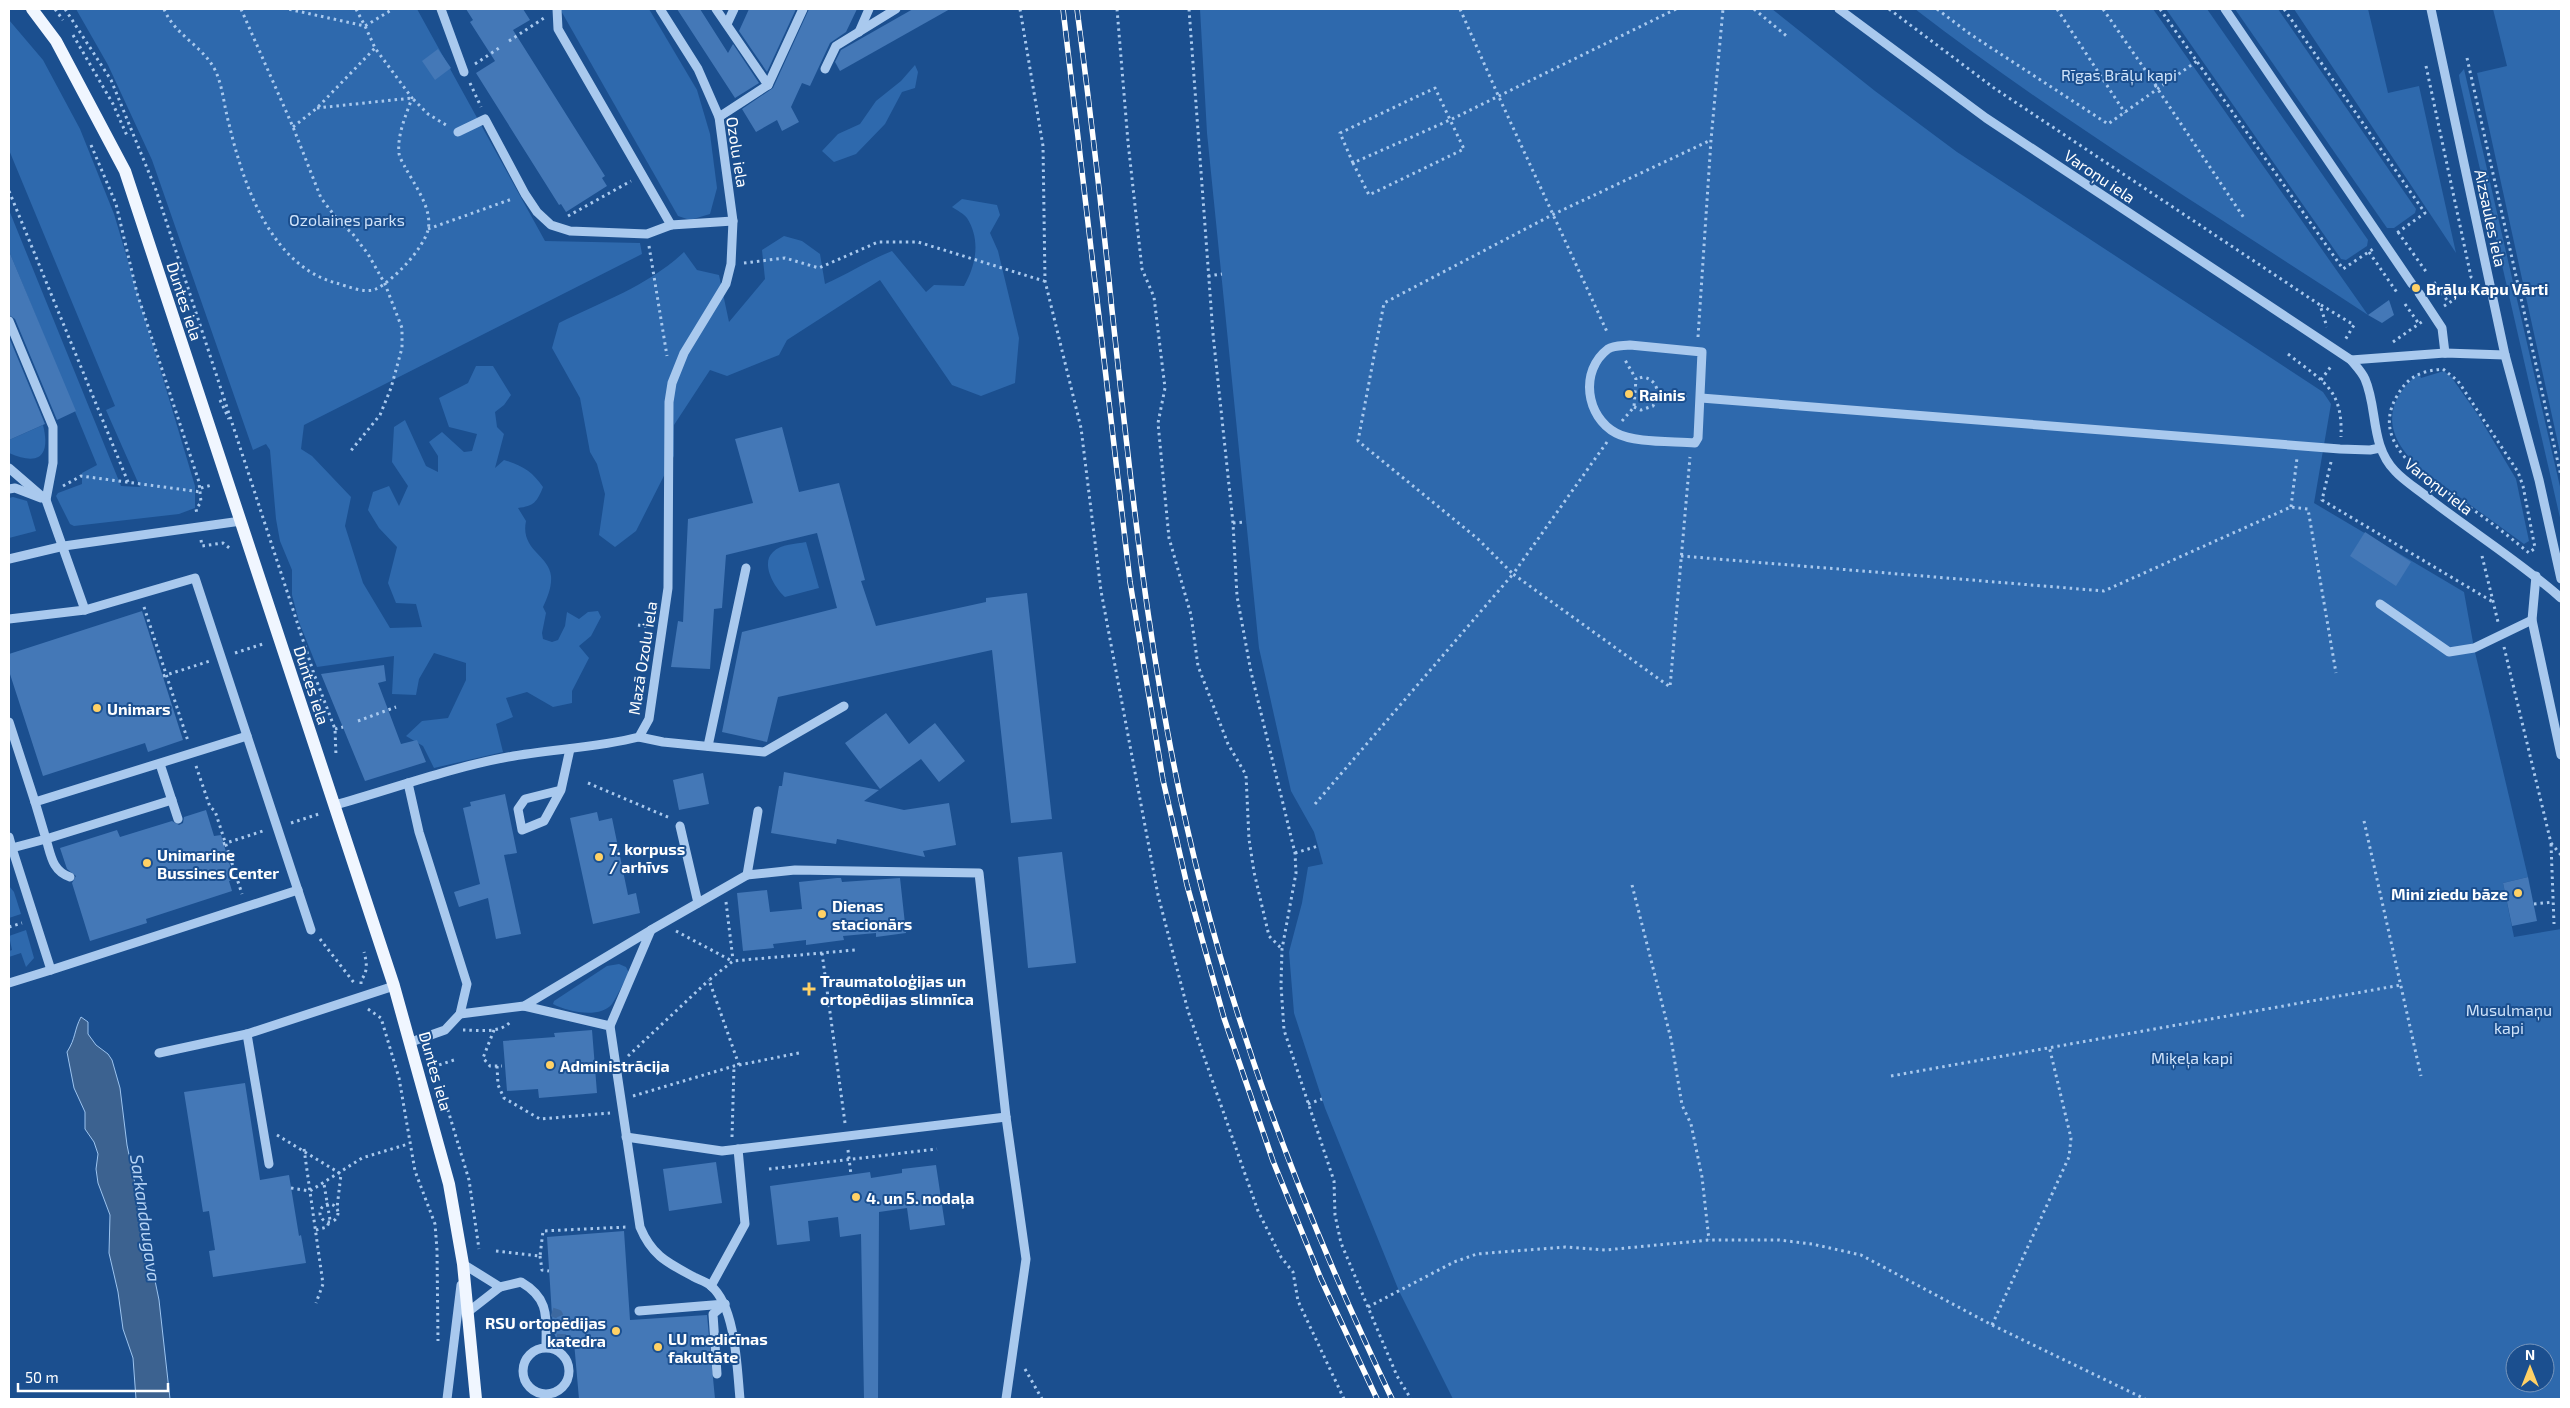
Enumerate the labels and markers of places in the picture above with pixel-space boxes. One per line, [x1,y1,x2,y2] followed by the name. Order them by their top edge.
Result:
[2426,279,2549,300] place label: Brāļu Kapu Vārti
[2410,282,2422,294] marker: Brāļu Kapu Vārti
[1639,385,1685,404] place label: Rainis
[1623,388,1635,400] marker: Rainis
[107,699,171,718] place label: Unimars
[91,702,103,714] marker: Unimars
[609,839,685,876] place label: 7. korpuss / arhīvs
[157,845,279,882] place label: Unimarine Bussines Center
[593,851,605,863] marker: 7. korpuss / arhīvs
[141,857,153,869] marker: Unimarine Bussines Center
[2391,884,2508,903] place label: Mini ziedu bāze
[2512,887,2524,899] marker: Mini ziedu bāze
[832,896,912,933] place label: Dienas stacionārs
[816,908,828,920] marker: Dienas stacionārs
[820,971,974,1008] place label: Traumatoloģijas un ortopēdijas slimnīca
[802,982,816,996] marker: Traumatoloģijas un ortopēdijas slimnīca
[560,1056,670,1075] place label: Administrācija
[544,1059,556,1071] marker: Administrācija
[866,1188,974,1209] place label: 4. un 5. nodaļa
[850,1191,862,1203] marker: 4. un 5. nodaļa
[485,1313,606,1350] place label: RSU ortopēdijas katedra
[610,1325,622,1337] marker: RSU ortopēdijas katedra
[668,1329,768,1366] place label: LU medicīnas fakultāte
[652,1341,664,1353] marker: LU medicīnas fakultāte

